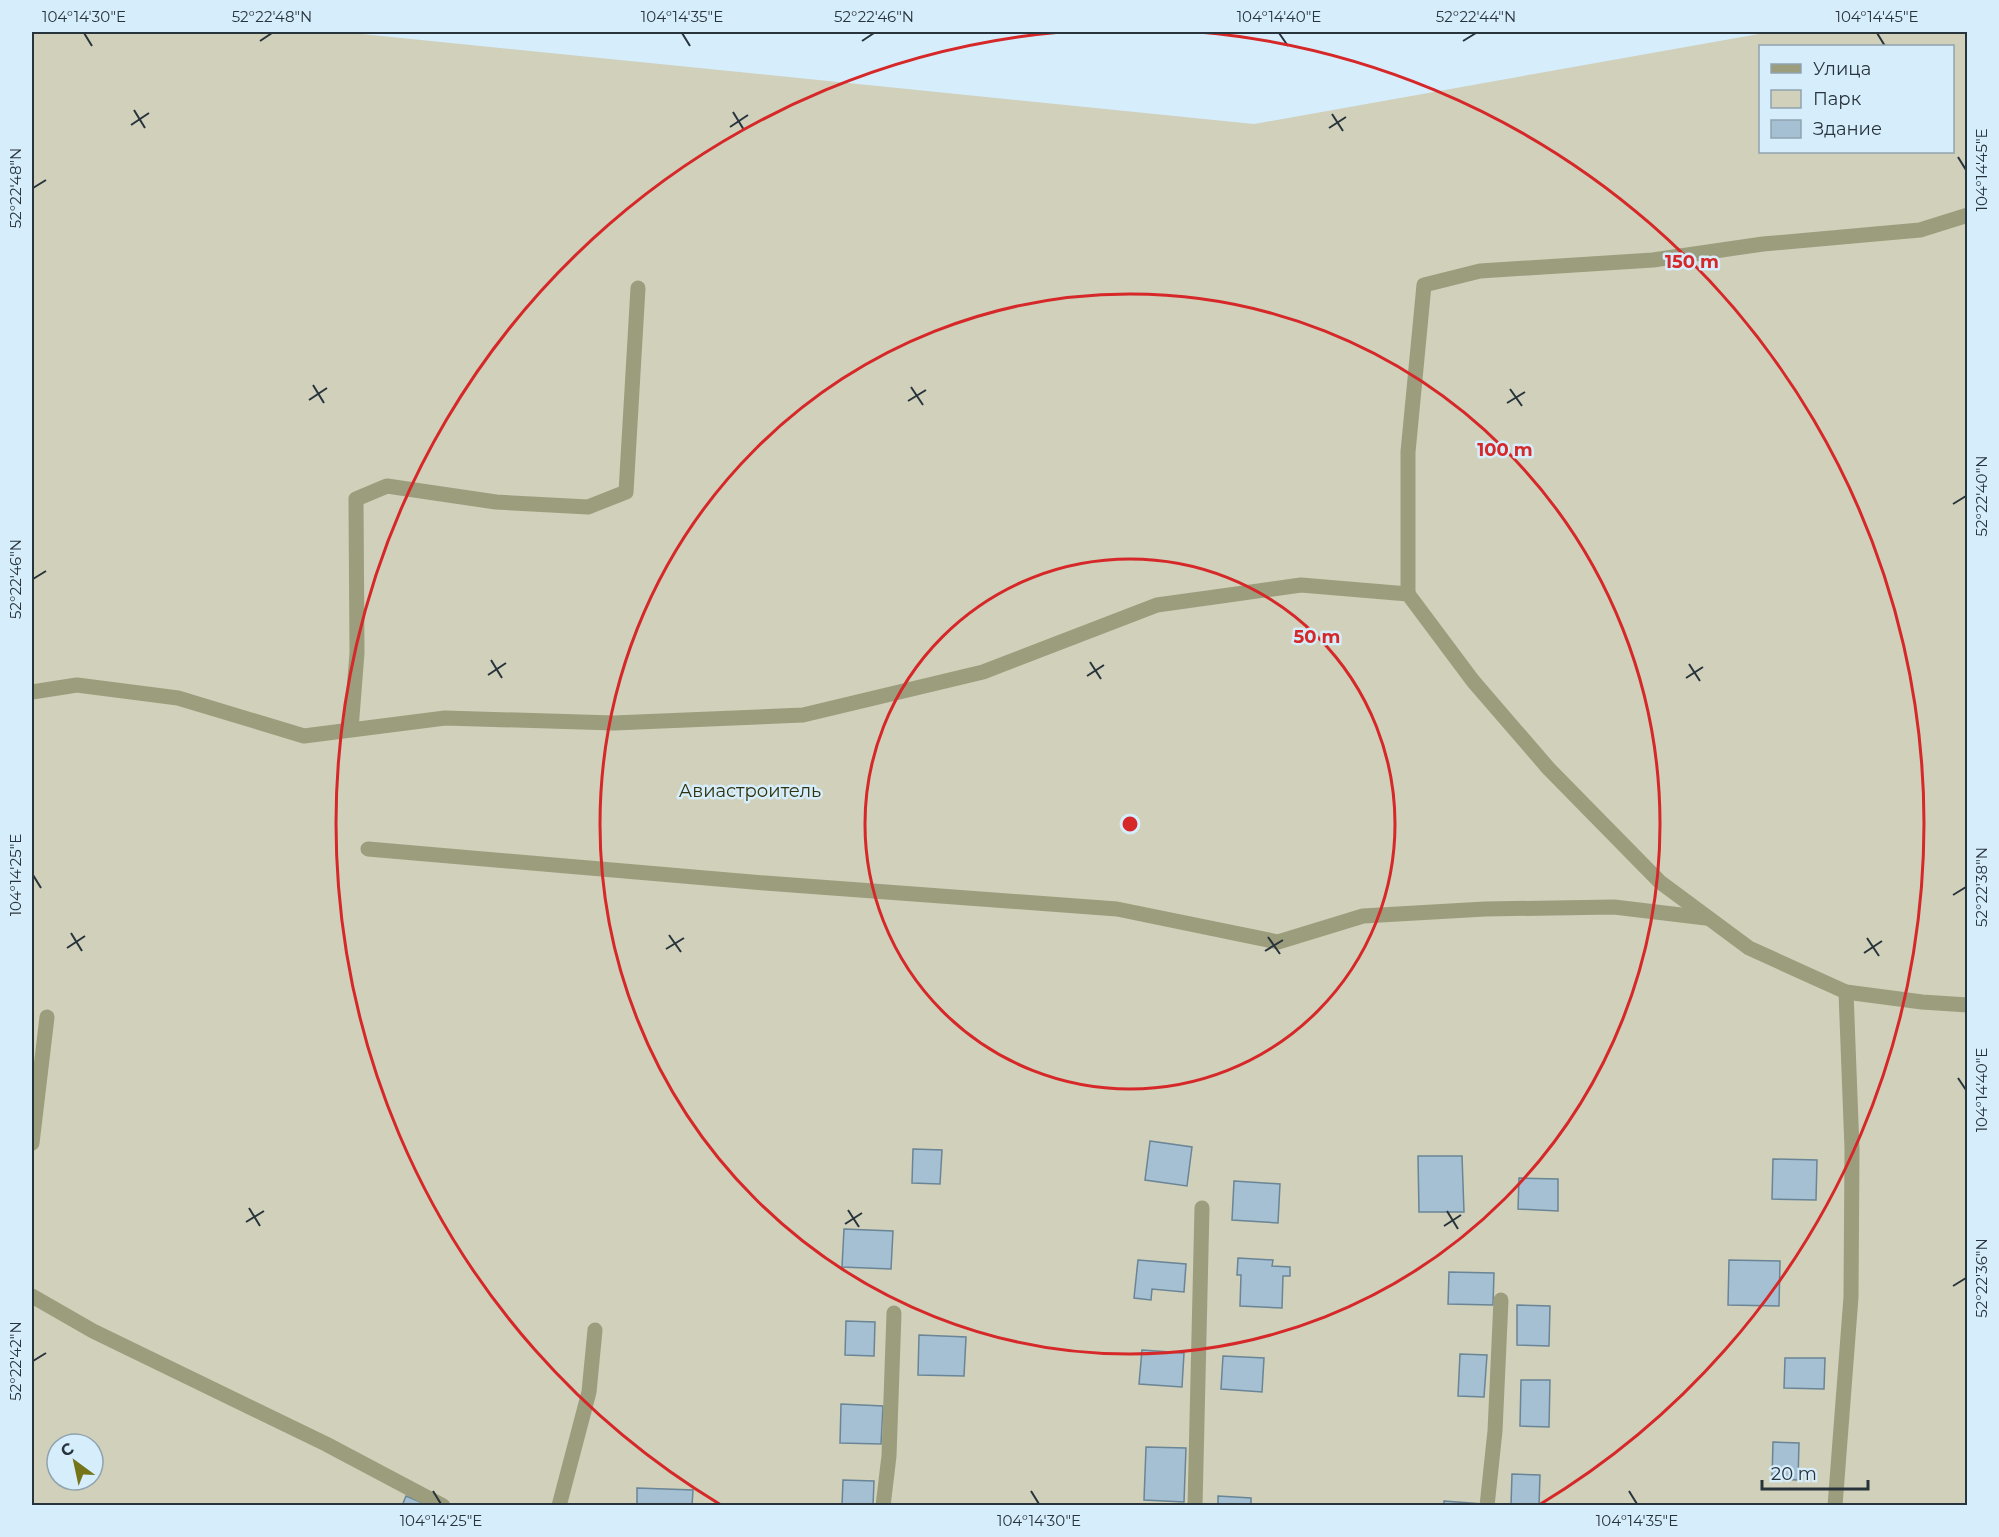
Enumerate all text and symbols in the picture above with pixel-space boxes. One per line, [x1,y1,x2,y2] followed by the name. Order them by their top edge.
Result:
[42,7,126,26] text: 104°14'30"E
[232,7,312,26] text: 52°22'48"N
[641,7,723,26] text: 104°14'35"E
[834,7,914,26] text: 52°22'46"N
[1237,7,1321,26] text: 104°14'40"E
[1436,7,1516,26] text: 52°22'44"N
[1835,7,1919,26] text: 104°14'45"E
[1759,45,1954,153] legend
[1813,58,1871,80] text: Улица
[1813,88,1862,110] text: Парк
[1813,118,1882,140] text: Здание
[1972,128,1991,212] text: 104°14'45"E
[6,148,25,228] text: 52°22'48"N
[1665,251,1719,273] text: 150 m
[1477,439,1533,461] text: 100 m
[1972,456,1991,536] text: 52°22'40"N
[6,539,25,619] text: 52°22'46"N
[1294,626,1340,648] text: 50 m
[679,780,821,802] park label: Авиастроитель
[1120,814,1140,834] centre of rings
[6,834,25,916] text: 104°14'25"E
[1972,847,1991,927] text: 52°22'38"N
[1972,1048,1991,1132] text: 104°14'40"E
[1972,1238,1991,1318] text: 52°22'36"N
[6,1321,25,1401] text: 52°22'42"N
[45,1432,105,1492] north arrow
[57,1439,77,1461] text: С
[1762,1453,1868,1491] scale bar
[1771,1463,1817,1485] text: 20 m
[400,1511,482,1530] text: 104°14'25"E
[997,1511,1081,1530] text: 104°14'30"E
[1596,1511,1678,1530] text: 104°14'35"E

